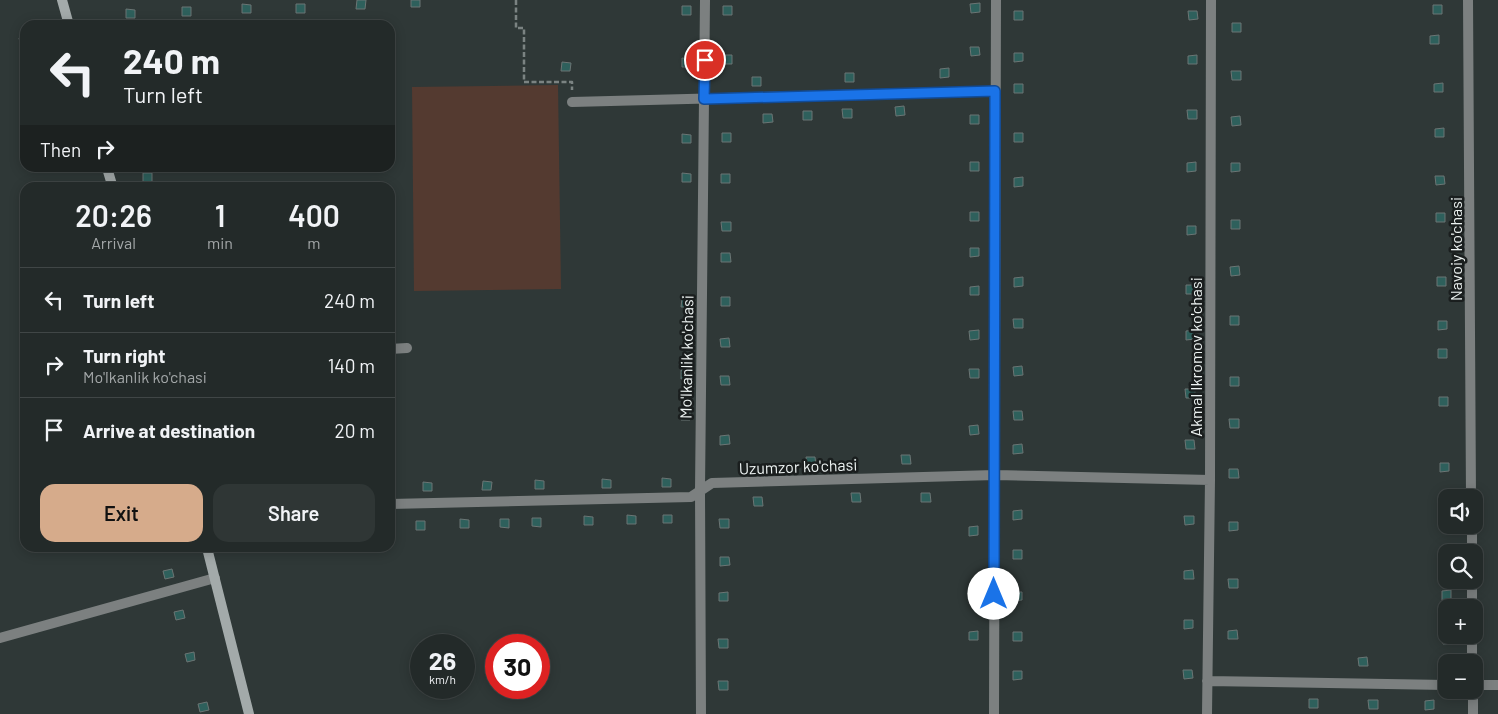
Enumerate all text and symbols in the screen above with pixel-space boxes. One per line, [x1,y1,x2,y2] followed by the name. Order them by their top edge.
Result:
[123,39,220,81] text: 240 m
[684,39,726,81] pin
[40,40,105,105] icon: left
[691,46,719,74] icon: arrive
[123,81,203,107] text: Turn left
[91,135,119,163] icon: right
[40,138,81,161] text: Then
[75,197,152,233] text: 20:26
[215,197,225,233] text: 1
[288,197,340,233] text: 400
[1446,197,1465,301] street label: Navoiy ko'chasi
[91,233,136,252] text: Arrival
[207,233,233,252] text: min
[307,233,321,252] text: m
[1186,277,1205,437] street label: Akmal Ikromov ko'chasi
[40,286,68,314] icon: left
[83,289,154,312] text: Turn left
[324,289,375,312] text: 240 m
[675,295,697,419] street label: Mo'lkanlik ko'chasi
[83,344,165,367] text: Turn right
[40,351,68,379] icon: right
[328,354,375,377] text: 140 m
[83,367,207,386] text: Mo'lkanlik ko'chasi
[40,416,68,444] icon: arrive
[83,419,255,442] text: Arrive at destination
[335,419,375,442] text: 20 m
[738,454,858,478] street label: Uzumzor ko'chasi
[40,484,203,542] button: Exit
[213,484,375,542] button: Share
[1438,489,1483,699] map controls
[1438,489,1483,534] button: sound
[1438,544,1483,589] button: search
[967,567,1019,619] position arrow
[1438,599,1483,644] button: +
[485,634,550,699] speed limit sign: 30
[429,645,456,675] text: 26
[1438,654,1483,699] button: −
[429,672,456,686] text: km/h

